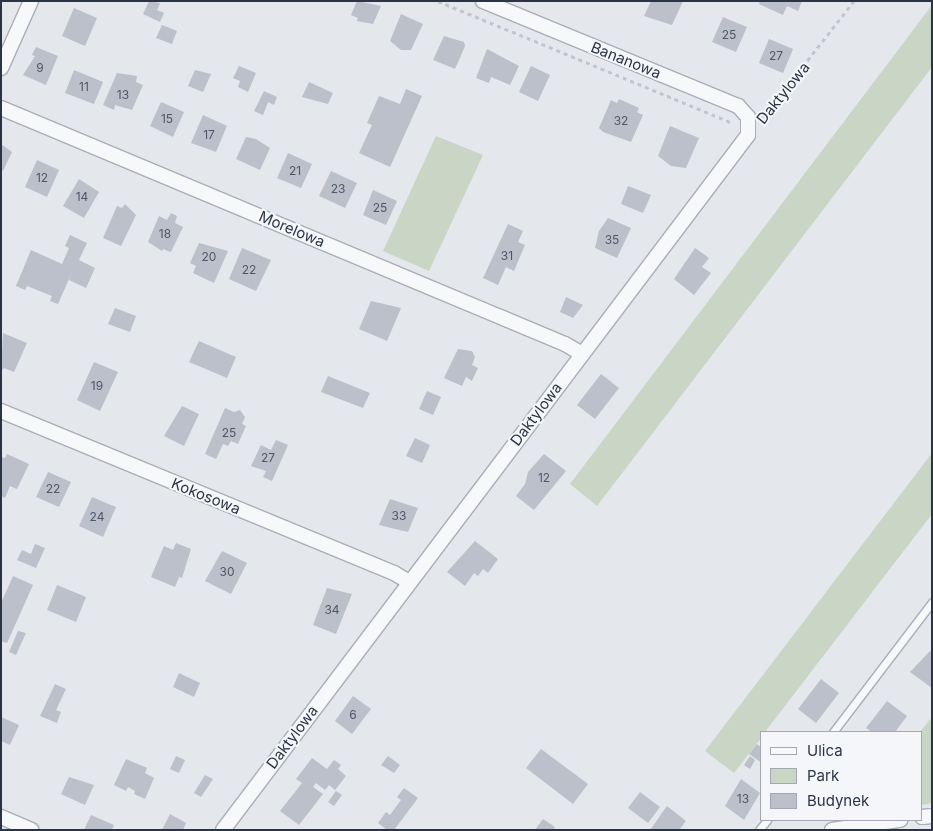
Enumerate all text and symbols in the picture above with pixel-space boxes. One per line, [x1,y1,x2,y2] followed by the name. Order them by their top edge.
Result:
[722,28,736,42] house number: 25
[588,38,664,82] street label: Bananowa
[769,49,783,63] house number: 27
[753,58,813,128] street label: Daktylowa
[36,61,44,75] house number: 9
[79,80,89,94] house number: 11
[117,88,129,102] house number: 13
[161,112,173,126] house number: 15
[614,114,628,128] house number: 32
[203,128,215,142] house number: 17
[289,164,301,178] house number: 21
[36,171,48,185] house number: 12
[331,182,345,196] house number: 23
[76,190,88,204] house number: 14
[373,201,387,215] house number: 25
[256,207,328,251] street label: Morelowa
[159,227,171,241] house number: 18
[605,233,619,247] house number: 35
[501,249,513,263] house number: 31
[202,250,216,264] house number: 20
[242,263,256,277] house number: 22
[91,379,103,393] house number: 19
[506,379,566,449] street label: Daktylowa
[222,426,236,440] house number: 25
[261,451,275,465] house number: 27
[538,471,550,485] house number: 12
[169,474,243,518] street label: Kokosowa
[46,482,60,496] house number: 22
[392,509,406,523] house number: 33
[90,510,104,524] house number: 24
[220,565,234,579] house number: 30
[324,603,340,617] house number: 34
[262,702,322,772] street label: Daktylowa
[349,708,357,722] house number: 6
[760,731,923,821] legend
[807,741,843,760] text: Ulica
[807,766,839,785] text: Park
[807,791,869,810] text: Budynek
[737,792,749,806] house number: 13

